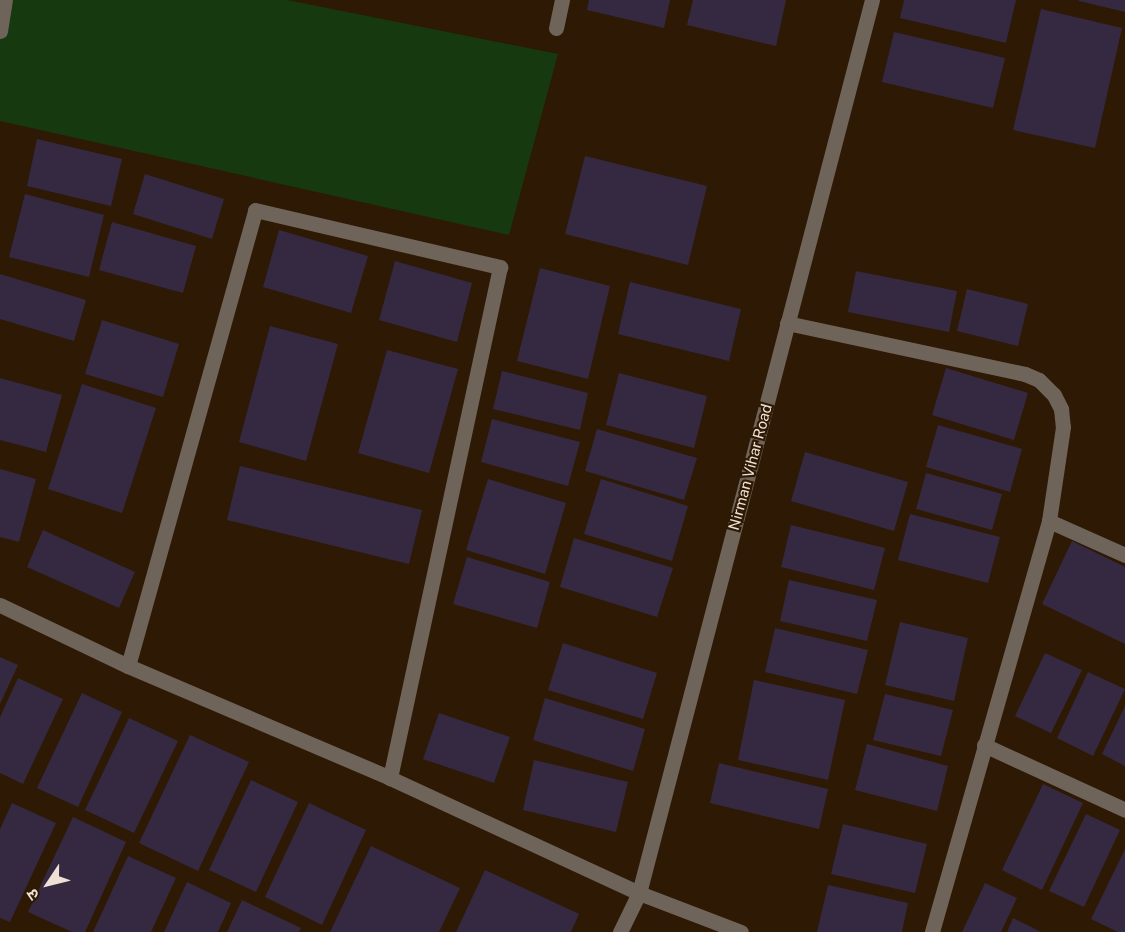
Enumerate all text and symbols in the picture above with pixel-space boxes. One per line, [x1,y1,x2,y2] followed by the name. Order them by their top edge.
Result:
[724,402,776,532] street label: Nirman Vihar Road
[18,854,78,914] north arrow
[22,885,43,904] text: उ

